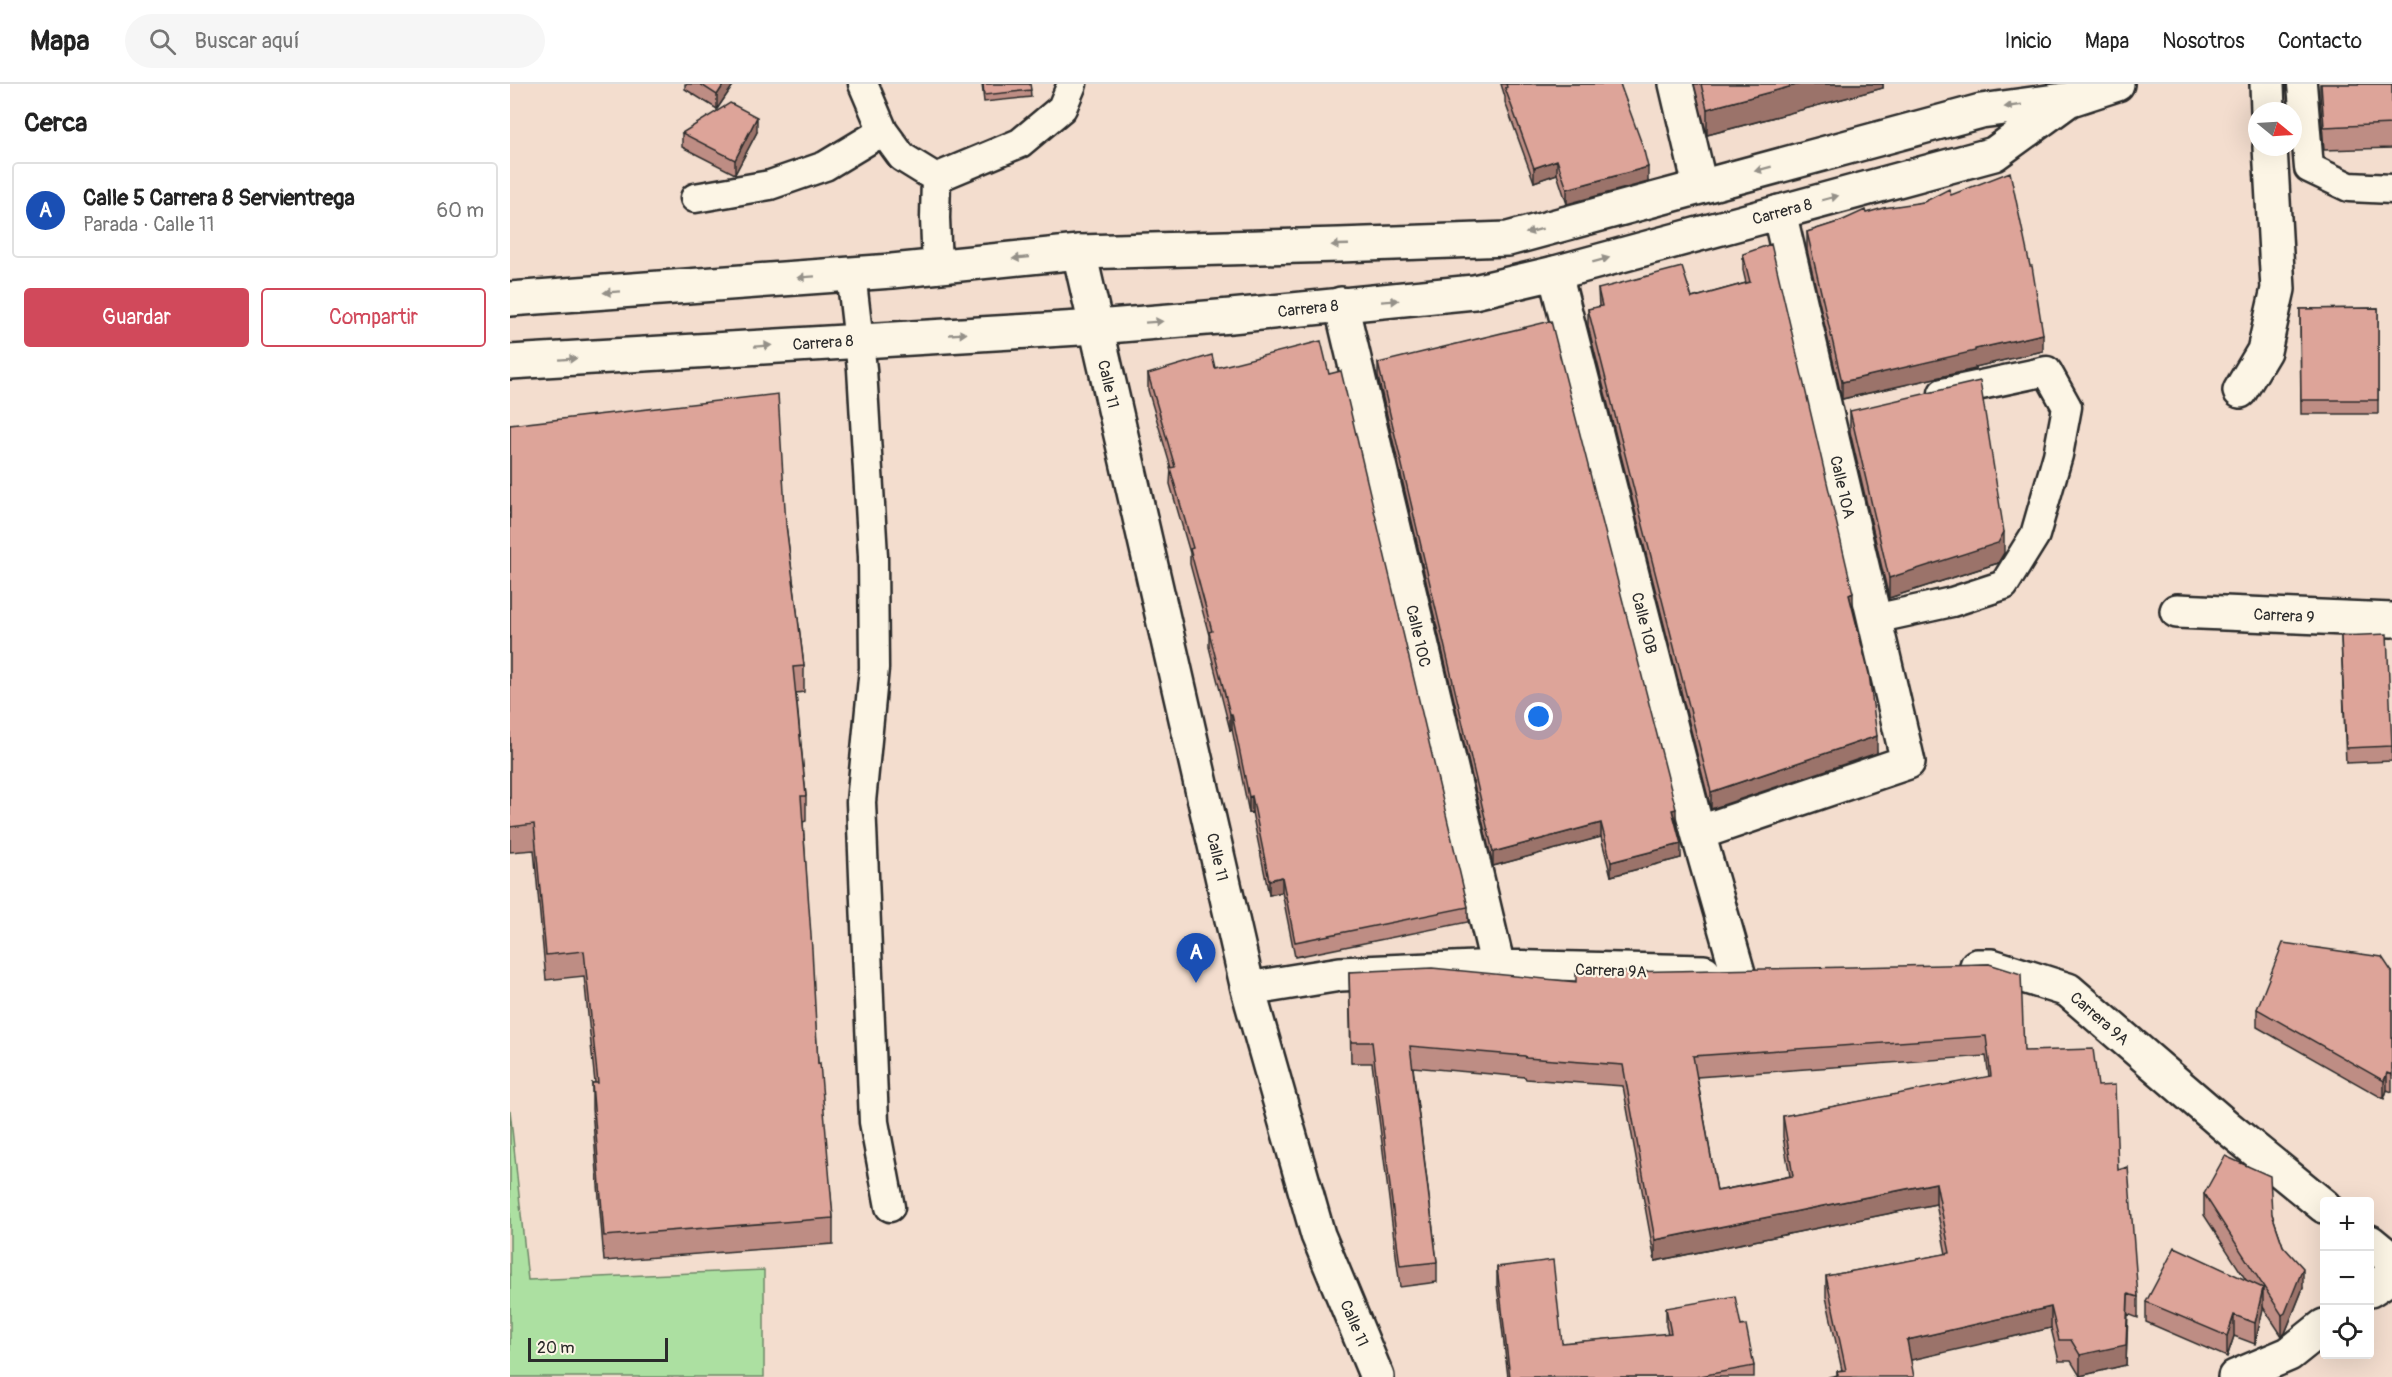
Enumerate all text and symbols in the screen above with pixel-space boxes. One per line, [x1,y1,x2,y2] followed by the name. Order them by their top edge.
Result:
[125,14,545,68] search box
[30,24,89,59] text: Mapa
[146,25,179,58] icon: search
[194,27,300,55] text: Buscar aquí
[2005,28,2052,55] text: Inicio
[2085,28,2129,55] text: Mapa
[2162,28,2245,55] text: Nosotros
[2278,28,2362,55] text: Contacto
[2003,102,2022,111] one-way arrow
[2248,102,2302,156] north arrow
[24,107,87,139] text: Cerca
[1753,165,1771,174] one-way arrow
[83,184,355,212] text: Calle 5 Carrera 8 Servientrega
[1821,193,1839,203] one-way arrow
[1750,194,1814,230] street label: Carrera 8
[39,198,52,223] text: A
[437,198,484,223] text: 60 m
[83,212,214,237] text: Parada · Calle 11
[1525,227,1543,237] one-way arrow
[1331,241,1350,250] one-way arrow
[1012,253,1031,263] one-way arrow
[1593,255,1611,264] one-way arrow
[796,272,815,281] one-way arrow
[602,287,621,296] one-way arrow
[24,288,249,347] button: Guardar
[261,288,486,347] button: Compartir
[1277,296,1339,322] street label: Carrera 8
[1380,297,1399,306] one-way arrow
[1144,317,1163,327] one-way arrow
[948,330,967,339] one-way arrow
[792,331,854,355] street label: Carrera 8
[753,341,772,350] one-way arrow
[559,354,578,363] one-way arrow
[1093,358,1123,410] street label: Calle 11
[1825,454,1859,521] street label: Calle 10A
[1627,590,1661,656] street label: Calle 10B
[1401,603,1435,669] street label: Calle 10C
[2253,604,2315,628] street label: Carrera 9
[1524,702,1553,731] your location
[1202,831,1232,883] street label: Calle 11
[1176,934,1216,983] pin: A
[1575,960,1647,982] street label: Carrera 9A
[2066,988,2133,1050] street label: Carrera 9A
[2320,1197,2374,1359] map controls
[2320,1197,2374,1251] button: +
[2320,1251,2374,1305] button: −
[1335,1297,1373,1350] street label: Calle 11
[2320,1305,2374,1359] button: locate
[528,1335,668,1362] scale bar
[537,1338,575,1358] text: 20 m

